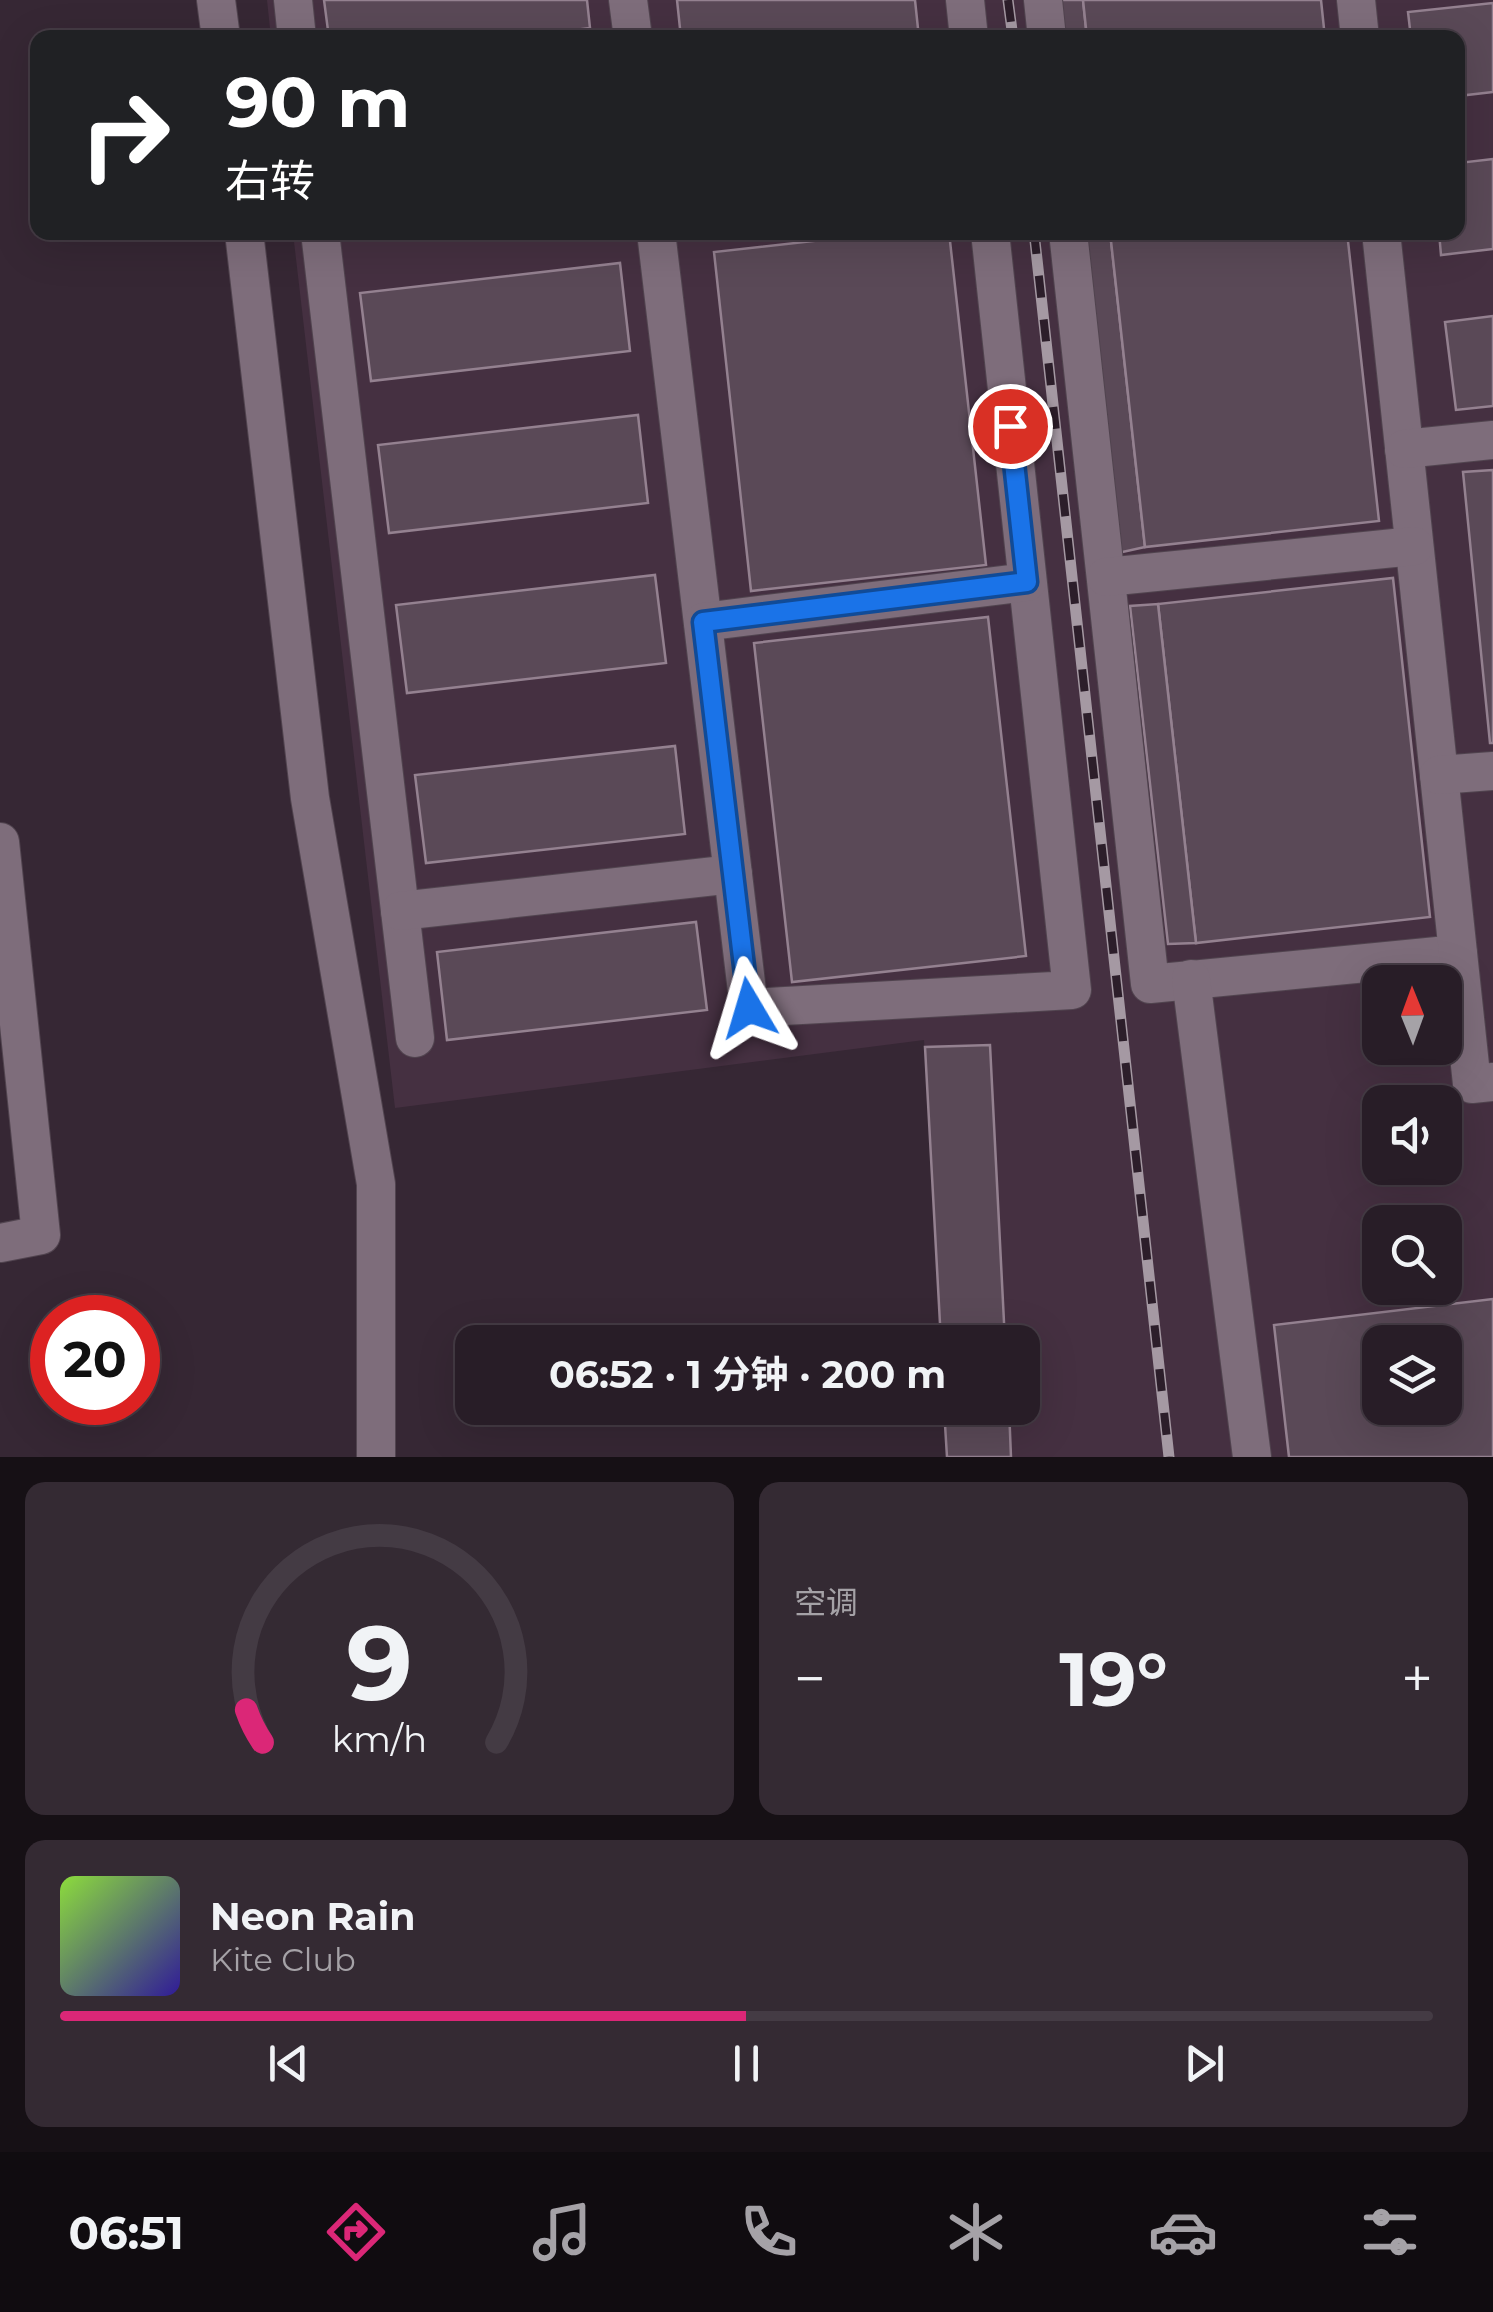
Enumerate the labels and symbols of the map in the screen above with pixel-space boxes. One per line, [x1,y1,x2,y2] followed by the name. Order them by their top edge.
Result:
[968,384,1053,469] pin
[697,956,801,1060] position arrow
[1362,965,1462,1065] north arrow
[30,1295,160,1425] speed limit sign: 20

